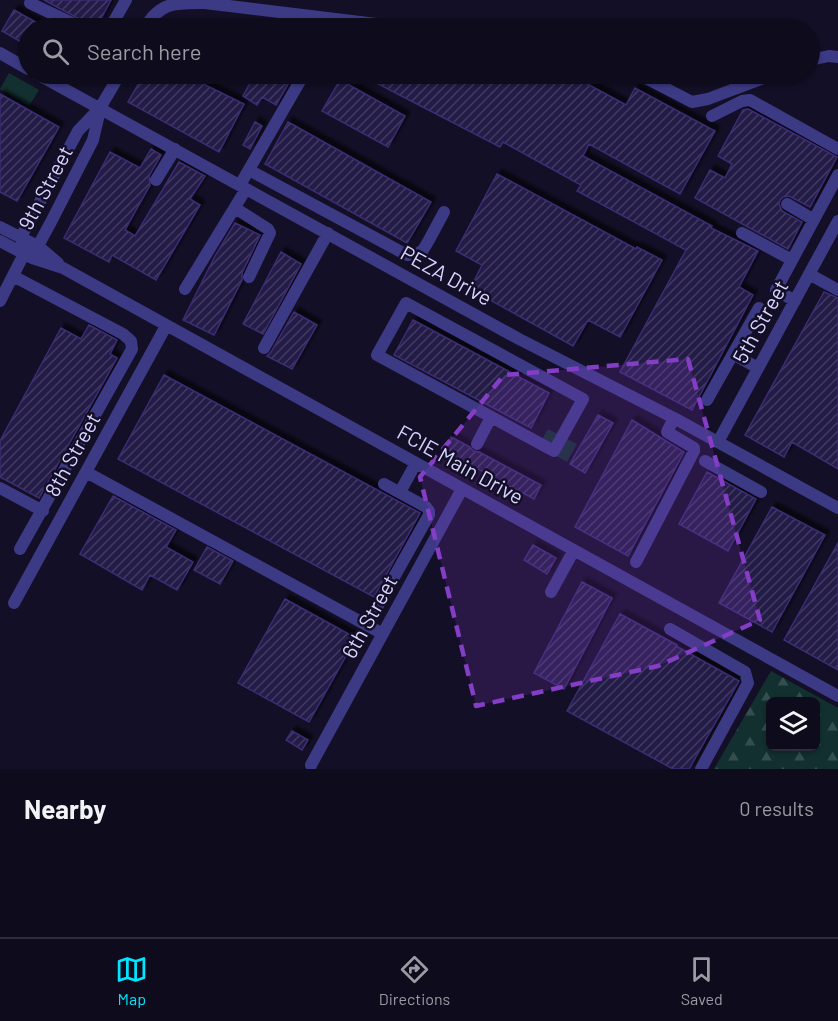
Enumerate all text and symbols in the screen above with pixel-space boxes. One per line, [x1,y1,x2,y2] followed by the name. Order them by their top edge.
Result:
[18,18,820,84] search box
[39,35,72,68] icon: search
[87,38,201,64] text: Search here
[12,141,77,234] street label: 9th Street
[397,239,497,310] street label: PEZA Drive
[727,275,793,367] street label: 5th Street
[39,408,105,500] street label: 8th Street
[393,419,528,509] street label: FCIE Main Drive
[336,570,402,662] street label: 6th Street
[766,697,820,751] map controls
[766,697,820,751] button: layers
[24,793,106,824] text: Nearby
[739,796,814,820] text: 0 results
[115,953,148,1008] tab: Map
[379,953,450,1008] tab: Directions
[681,953,723,1008] tab: Saved

